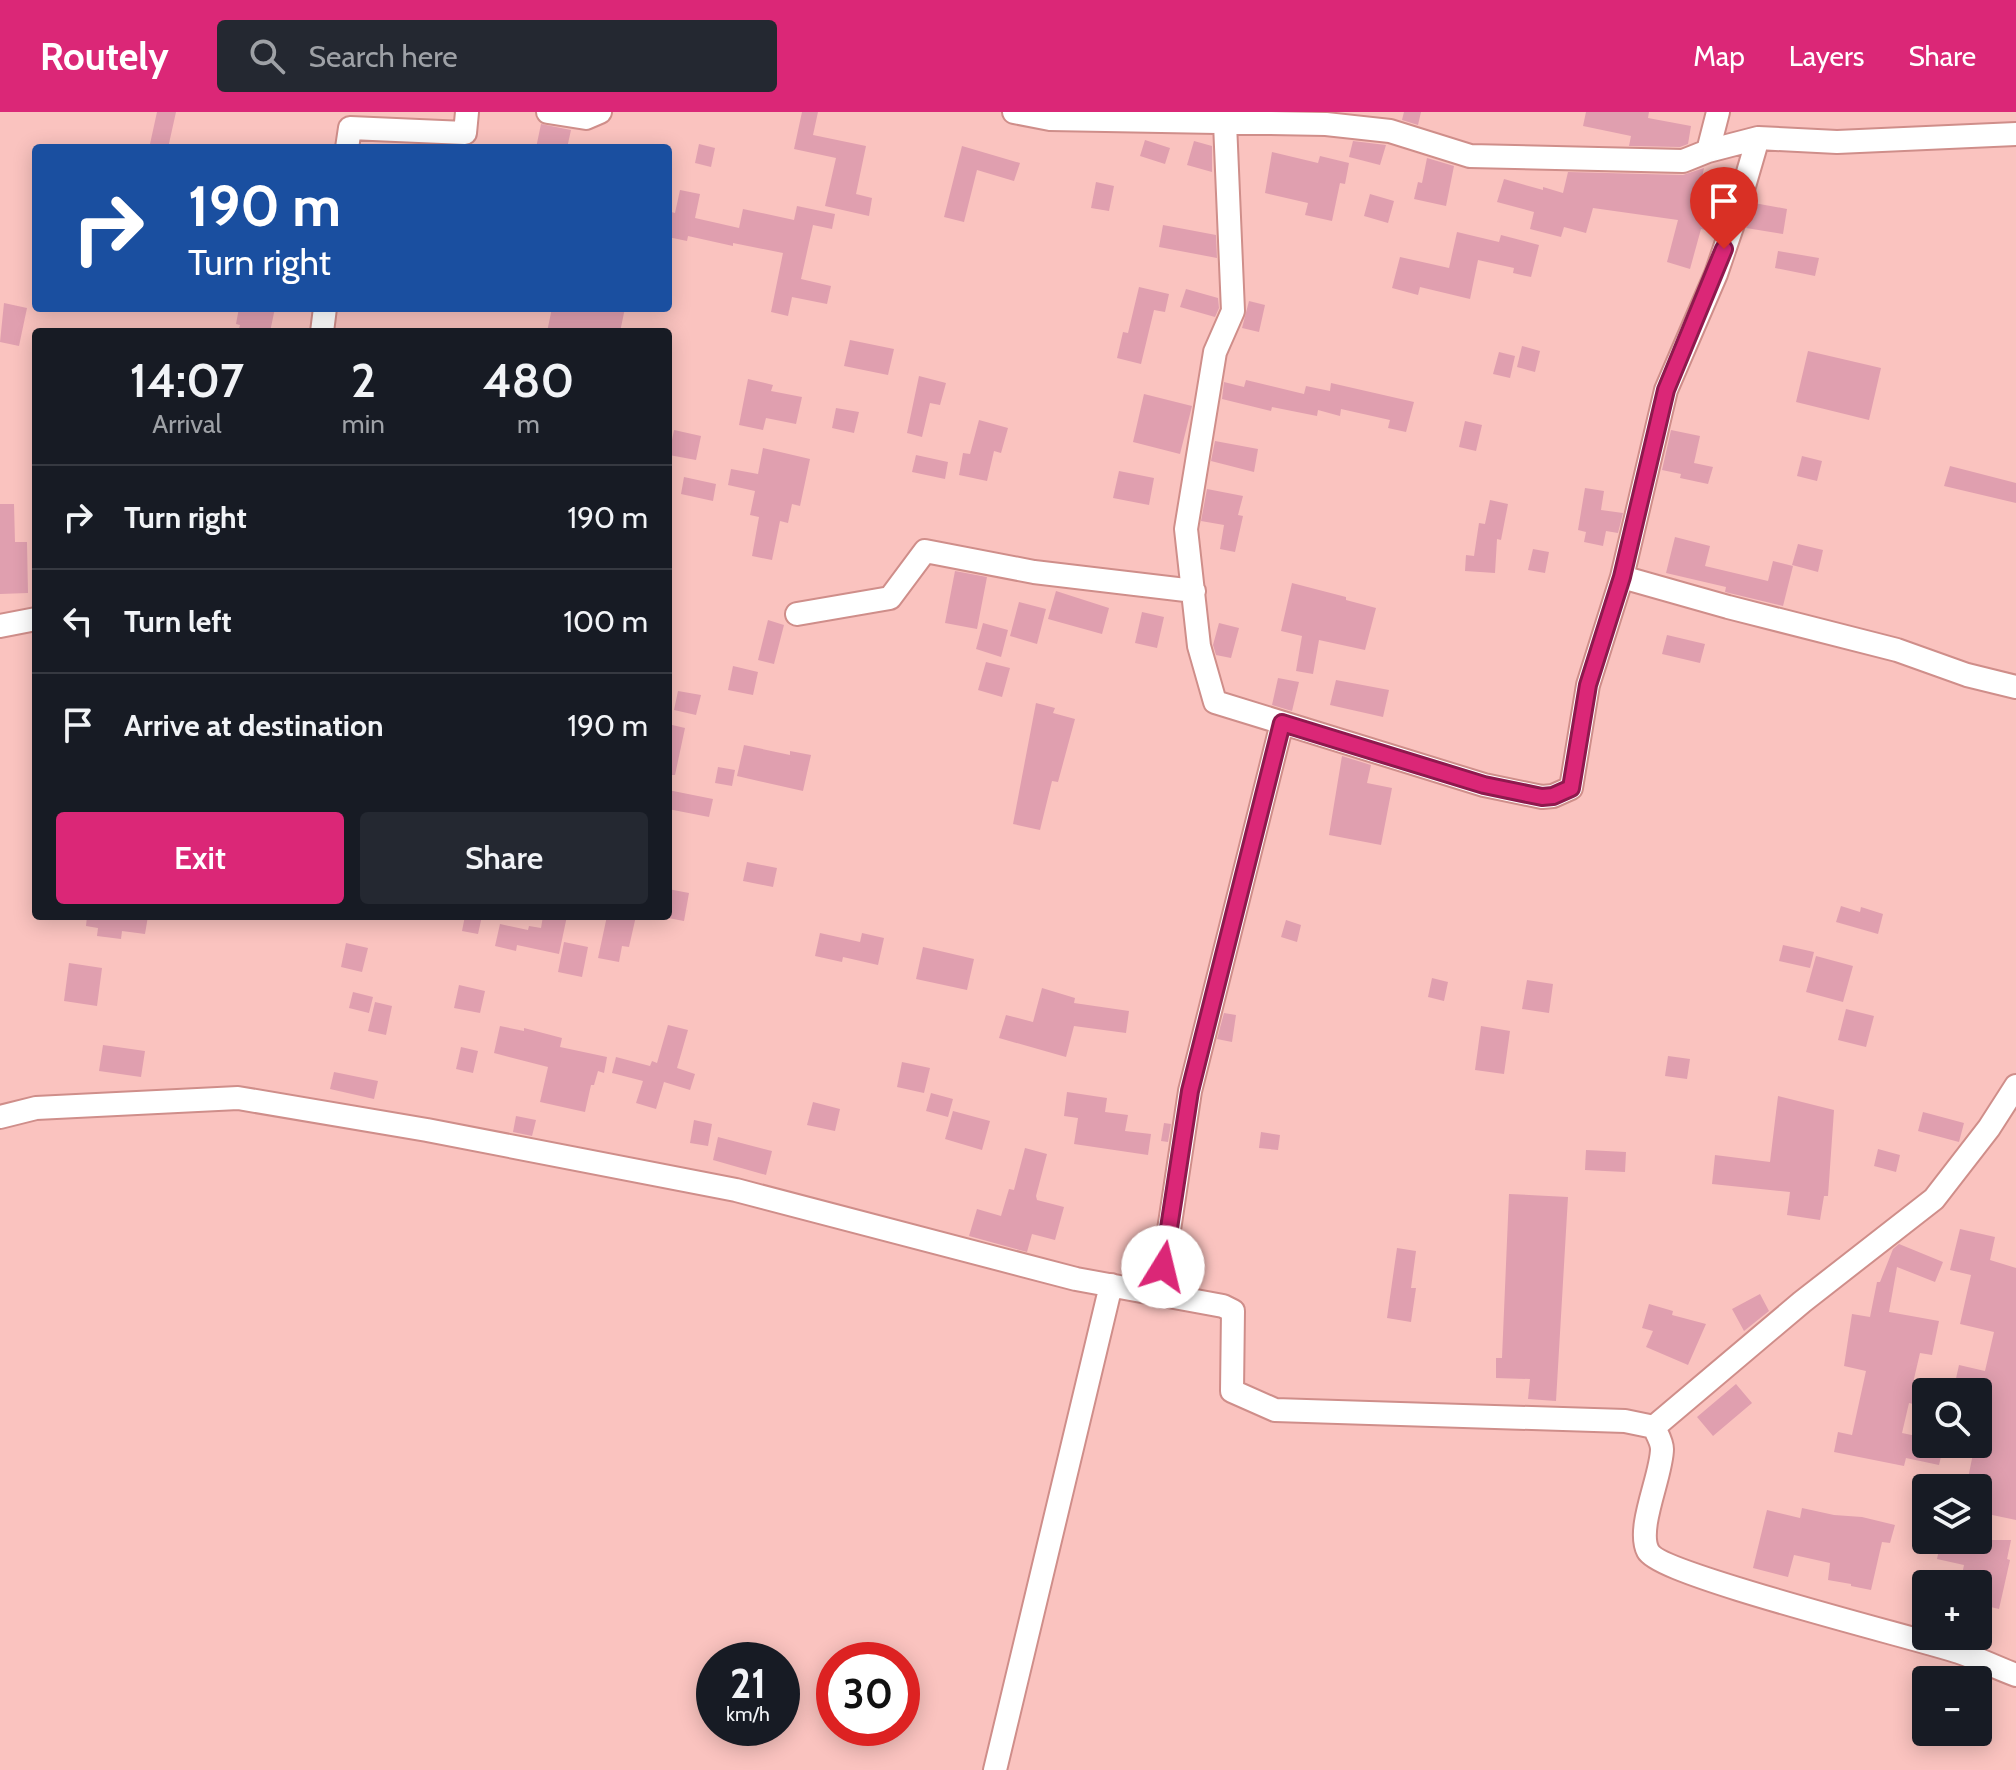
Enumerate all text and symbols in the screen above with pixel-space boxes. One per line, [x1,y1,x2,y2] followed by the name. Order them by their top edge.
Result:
[217,20,777,92] search box
[40,33,169,80] text: Routely
[245,34,289,78] icon: search
[309,38,458,75] text: Search here
[1693,39,1745,73] text: Map
[1789,39,1864,73] text: Layers
[1908,39,1976,73] text: Share
[1690,167,1758,249] pin
[188,172,341,240] text: 190 m
[56,176,160,280] icon: right
[1702,179,1746,223] icon: arrive
[188,240,331,284] text: Turn right
[130,351,244,409] text: 14:07
[351,351,376,409] text: 2
[482,351,574,409] text: 480
[152,408,222,440] text: Arrival
[342,408,385,440] text: min
[517,408,540,440] text: m
[56,495,100,539] icon: right
[124,499,247,536] text: Turn right
[567,499,648,536] text: 190 m
[56,599,100,643] icon: left
[124,603,232,640] text: Turn left
[563,603,648,640] text: 100 m
[56,703,100,747] icon: arrive
[124,707,384,744] text: Arrive at destination
[567,707,648,744] text: 190 m
[56,812,344,904] button: Exit
[360,812,648,904] button: Share
[1121,1225,1205,1309] position arrow
[1912,1378,1992,1746] map controls
[1912,1378,1992,1458] button: search
[1912,1474,1992,1554] button: layers
[1912,1570,1992,1650] button: +
[816,1642,920,1746] speed limit sign: 30
[730,1659,766,1708] text: 21
[1912,1666,1992,1746] button: −
[726,1702,770,1726] text: km/h

